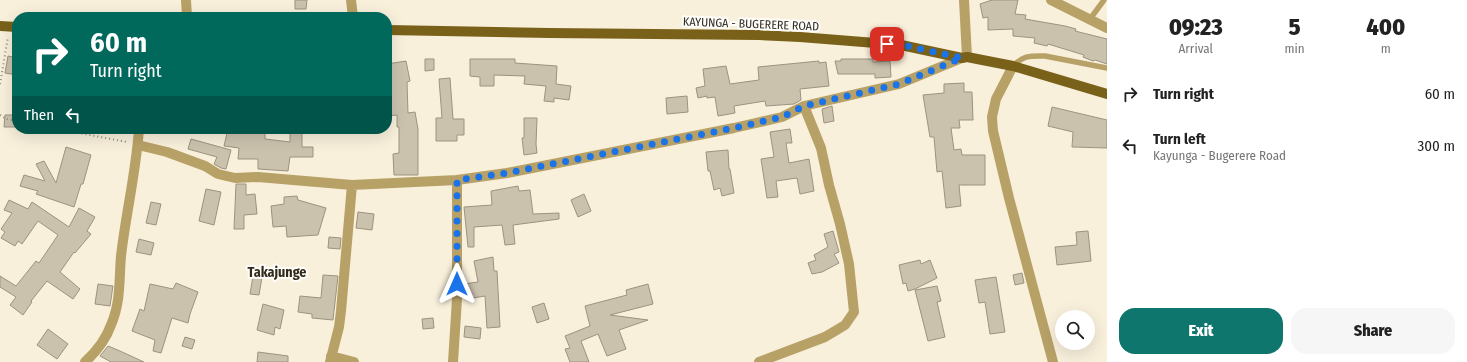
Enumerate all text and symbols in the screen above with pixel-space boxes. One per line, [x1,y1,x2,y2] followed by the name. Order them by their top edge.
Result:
[1169,13,1223,41] text: 09:23
[1288,13,1300,41] text: 5
[1366,13,1405,41] text: 400
[683,15,819,33] street label: KAYUNGA - BUGERERE ROAD
[90,26,147,59] text: 60 m
[870,27,904,61] pin
[24,28,76,80] icon: right
[876,33,898,55] icon: arrive
[1178,41,1213,56] text: Arrival
[1284,41,1305,56] text: min
[1381,41,1391,56] text: m
[90,60,162,82] text: Turn right
[1119,83,1141,105] icon: right
[1153,85,1214,103] text: Turn right
[1425,85,1455,103] text: 60 m
[62,104,84,126] icon: left
[24,106,54,124] text: Then
[1153,130,1206,148] text: Turn left
[1119,135,1141,157] icon: left
[1418,137,1455,155] text: 300 m
[1153,148,1286,163] text: Kayunga - Bugerere Road
[436,263,478,305] position arrow
[248,264,306,281] district label: Takajunge
[1119,308,1283,354] button: Exit
[1291,308,1455,354] button: Share
[1055,310,1095,350] map controls
[1055,310,1095,350] button: search

